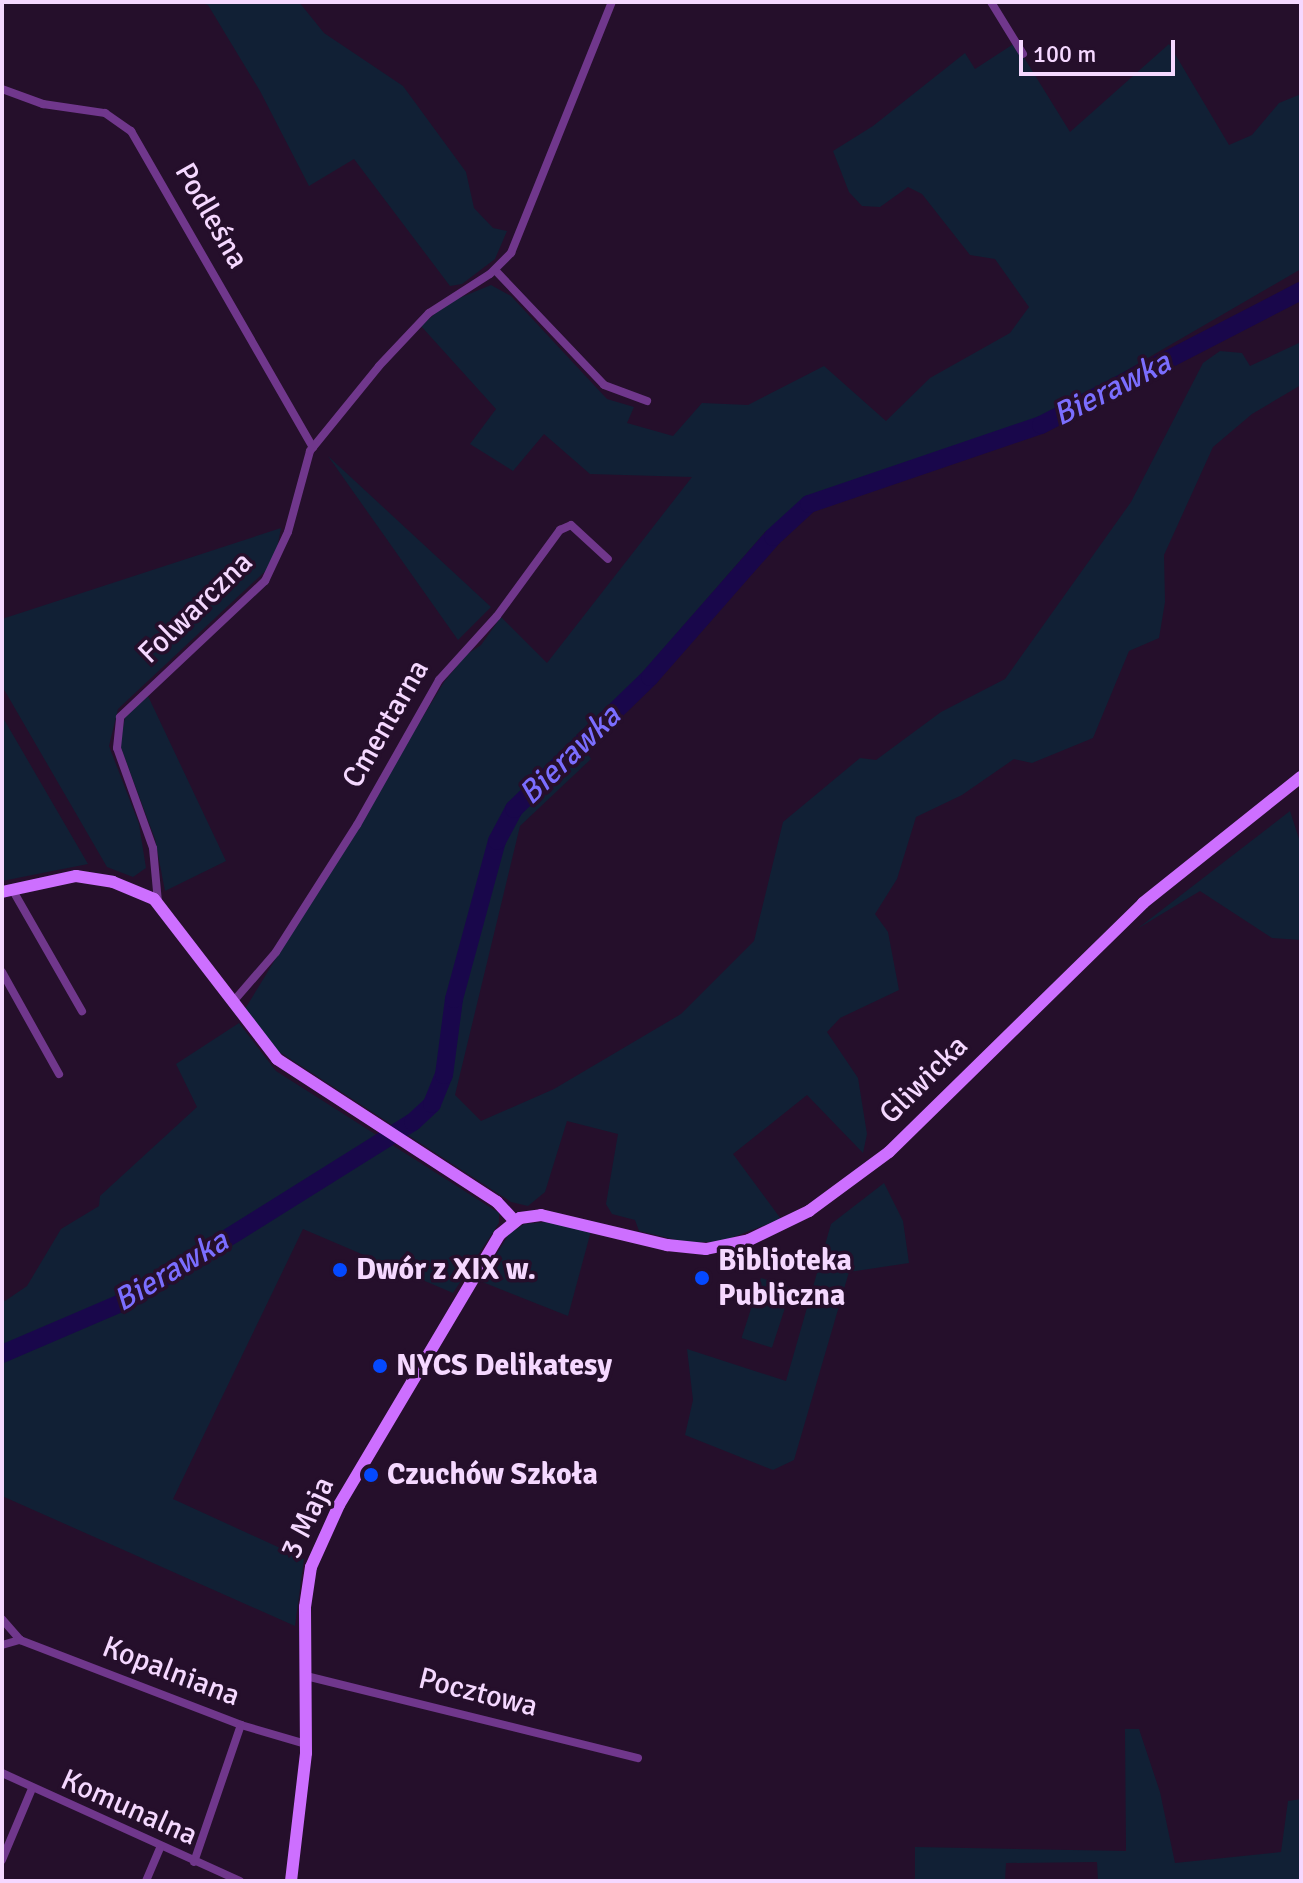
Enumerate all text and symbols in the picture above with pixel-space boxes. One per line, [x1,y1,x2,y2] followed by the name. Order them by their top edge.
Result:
[1023,24,1179,74] scale bar
[1033,39,1096,69] text: 100 m
[166,157,256,275] street label: Podleśna
[1047,343,1177,435] water label: Bierawka
[131,545,261,671] street label: Folwarczna
[335,654,437,794] street label: Cmentarna
[511,697,629,813] water label: Bierawka
[872,1028,976,1132] street label: Gliwicka
[107,1222,235,1320] water label: Bierawka
[718,1243,852,1314] place label: Biblioteka Publiczna
[356,1252,536,1288] place label: Dwór z XIX w.
[331,1261,349,1279] marker: Dwór z XIX w.
[693,1269,711,1287] marker: Biblioteka Publiczna
[396,1348,612,1384] place label: NYCS Delikatesy
[371,1357,389,1375] marker: NYCS Delikatesy
[387,1457,598,1493] place label: Czuchów Szkoła
[362,1466,380,1484] marker: Czuchów Szkoła
[274,1471,342,1565] street label: 3 Maja
[97,1629,245,1715] street label: Kopalniana
[415,1661,541,1725] street label: Pocztowa
[55,1762,203,1854] street label: Komunalna

